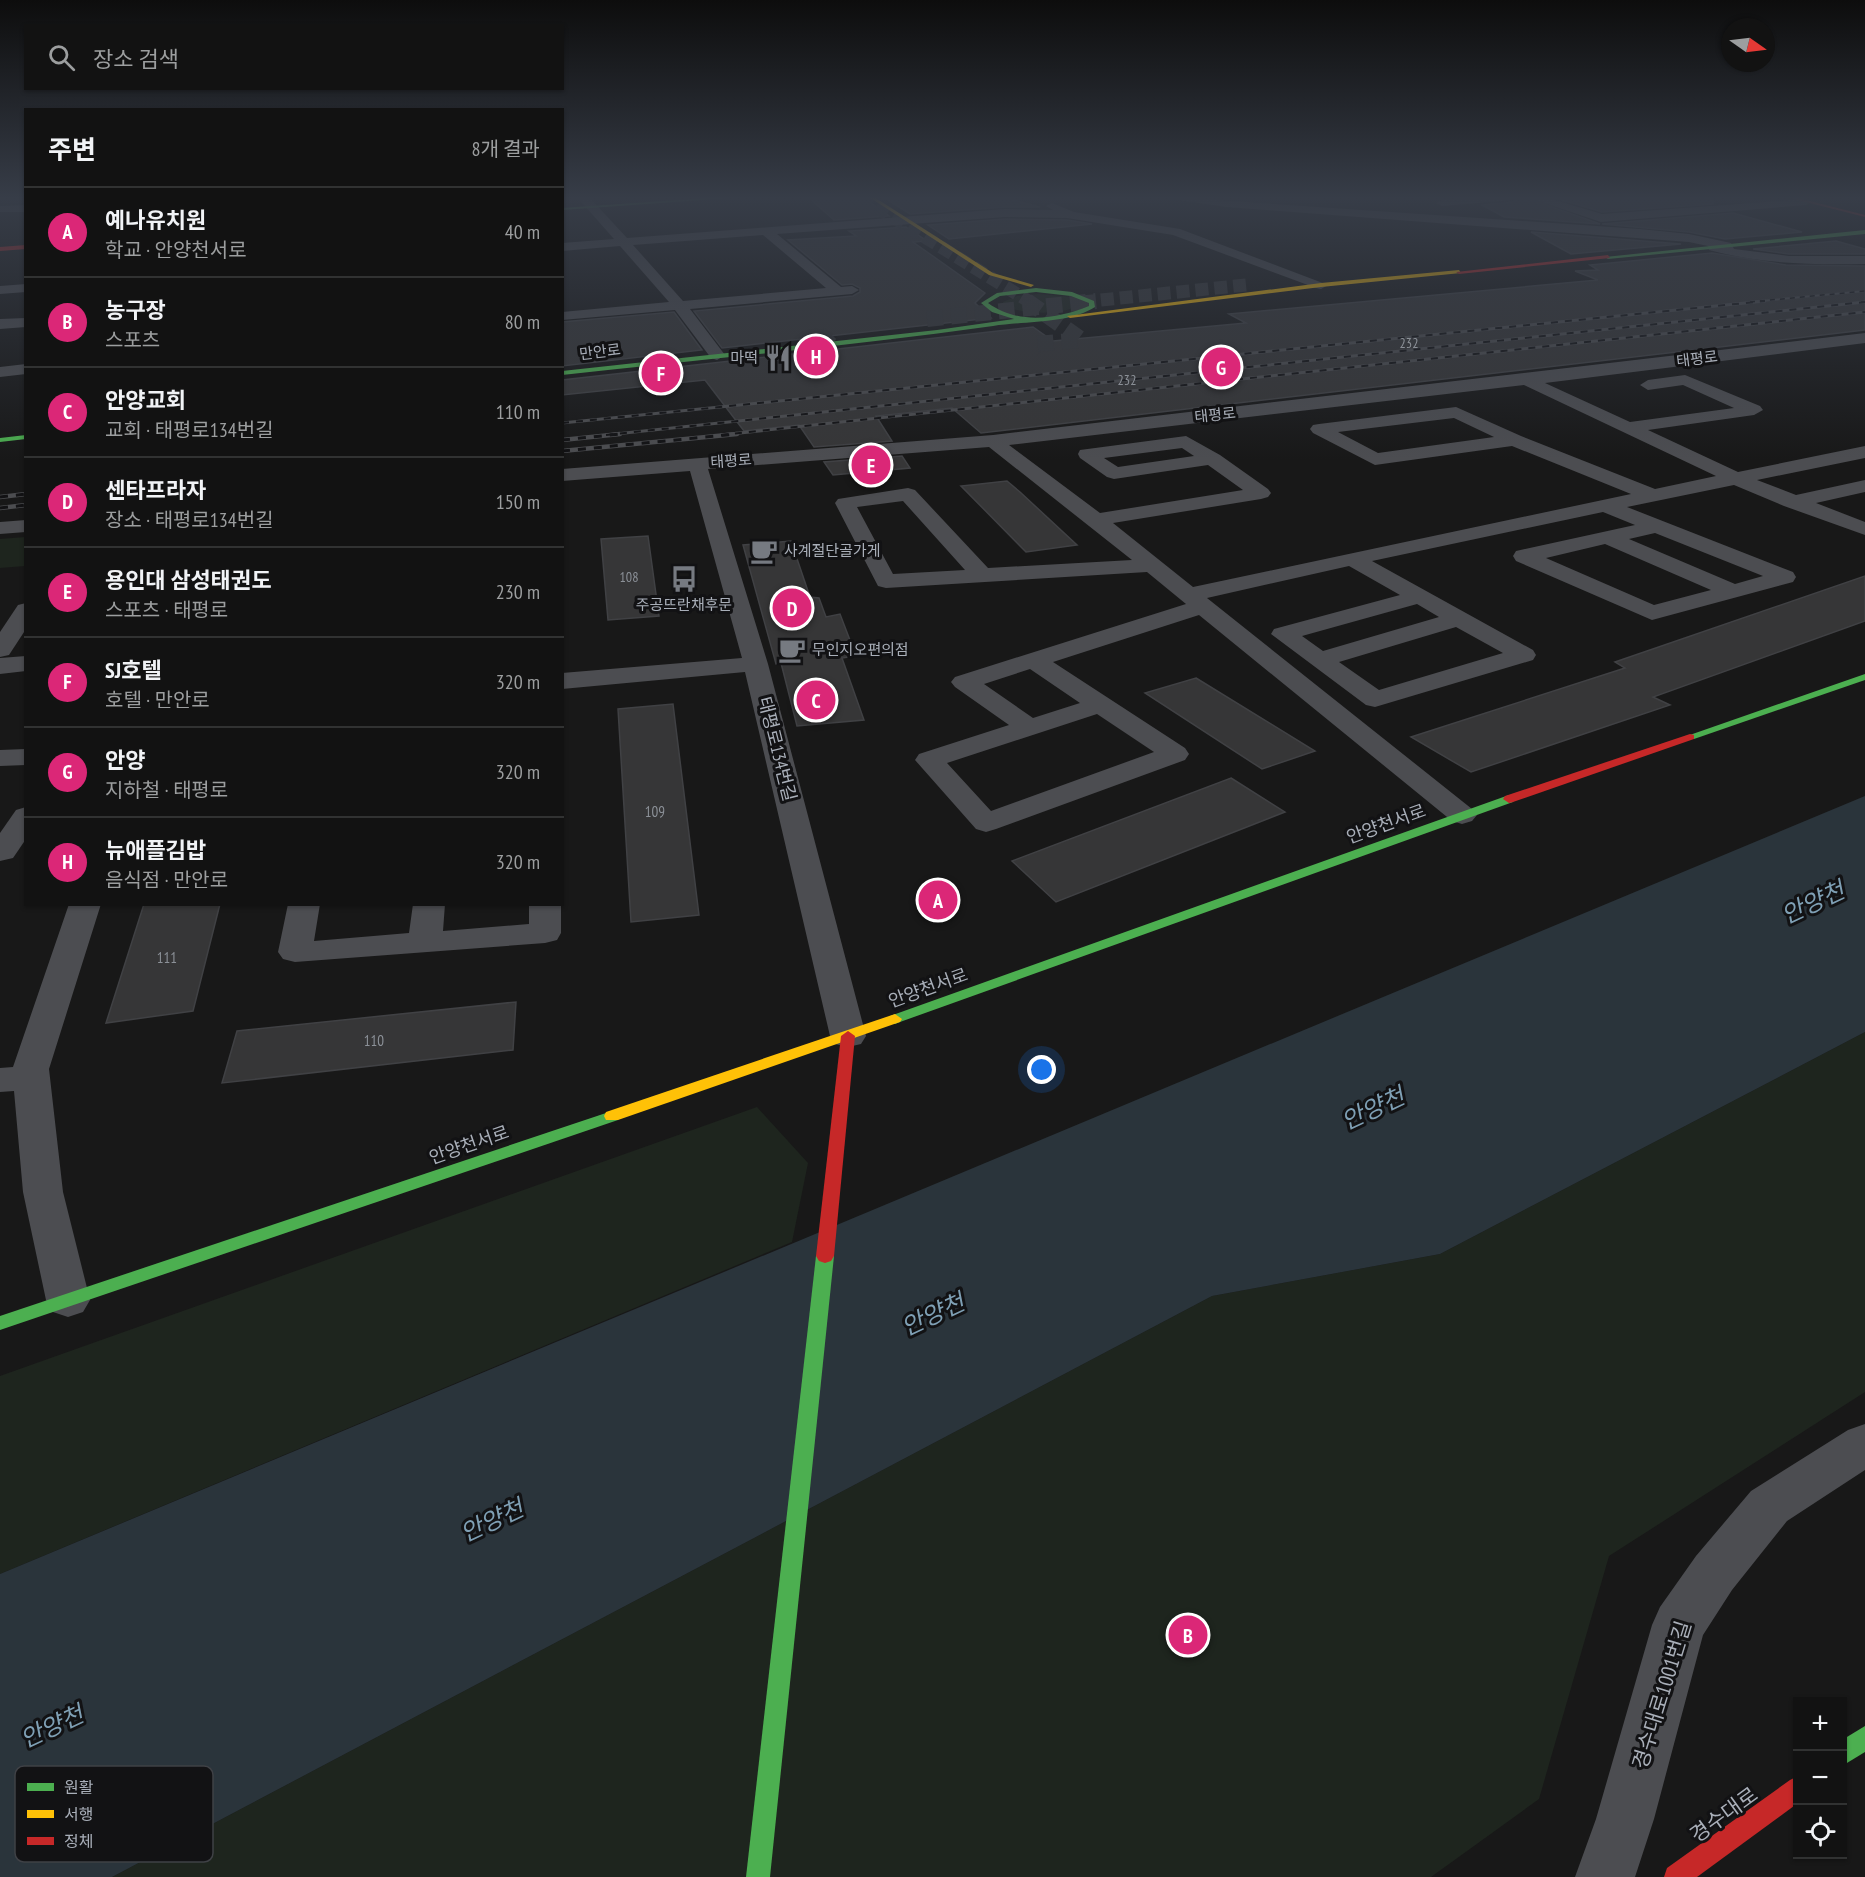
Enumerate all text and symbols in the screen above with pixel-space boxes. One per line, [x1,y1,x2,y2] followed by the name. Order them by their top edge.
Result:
[1721,18,1775,72] north arrow
[24,24,564,90] search box
[45,41,78,74] icon: search
[93,45,179,73] text: 장소 검색
[48,133,96,166] text: 주변
[472,136,540,162] text: 8개 결과
[105,206,206,234] text: 예나유치원
[62,219,73,245] text: A
[505,219,540,245] text: 40 m
[105,237,247,263] text: 학교 · 안양천서로
[105,296,166,324] text: 농구장
[63,309,72,335] text: B
[505,309,540,335] text: 80 m
[105,327,160,353] text: 스포츠
[796,334,836,378] pin: H
[1400,334,1418,352] house number: 232
[578,340,622,363] street label: 만안로
[763,343,793,373] restaurant icon: 마떡
[1202,344,1240,389] pin: G
[1675,347,1719,370] street label: 태평로
[730,348,758,367] place label: 마떡
[642,350,680,395] pin: F
[1118,371,1136,389] house number: 232
[105,386,186,414] text: 안양교회
[63,399,72,425] text: C
[496,399,540,425] text: 110 m
[1193,403,1237,426] street label: 태평로
[105,417,274,443] text: 교회 · 태평로134번길
[852,442,890,488] pin: E
[710,450,752,471] street label: 태평로
[105,476,206,504] text: 센타프라자
[62,489,73,515] text: D
[496,489,540,515] text: 150 m
[105,507,274,533] text: 장소 · 태평로134번길
[749,536,779,566] cafe icon: 사계절단골가게
[784,541,881,560] place label: 사계절단골가게
[669,564,699,594] bus stop icon: 주공뜨란채후문
[105,566,271,594] text: 용인대 삼성태권도
[620,568,638,586] house number: 108
[63,579,72,605] text: E
[496,579,540,605] text: 230 m
[772,586,812,630] pin: D
[636,595,732,614] place label: 주공뜨란채후문
[105,597,228,623] text: 스포츠 · 태평로
[777,635,807,665] cafe icon: 무인지오편의점
[812,640,909,659] place label: 무인지오편의점
[105,656,162,684] text: SJ호텔
[63,669,72,695] text: F
[496,669,540,695] text: 320 m
[796,678,836,722] pin: C
[105,687,210,713] text: 호텔 · 만안로
[753,694,802,804] street label: 태평로134번길
[105,746,145,774] text: 안양
[62,759,73,785] text: G
[496,759,540,785] text: 320 m
[105,777,228,803] text: 지하철 · 태평로
[1343,799,1429,848] street label: 안양천서로
[645,802,665,821] house number: 109
[105,836,206,864] text: 뉴애플김밥
[62,849,73,875] text: H
[496,849,540,875] text: 320 m
[105,867,228,893] text: 음식점 · 만안로
[1776,873,1852,931] water label: 안양천
[918,878,958,922] pin: A
[157,948,177,967] house number: 111
[885,963,971,1012] street label: 안양천서로
[364,1031,384,1050] house number: 110
[1027,1055,1056,1084] your location
[1336,1079,1412,1137] water label: 안양천
[426,1120,512,1169] street label: 안양천서로
[896,1285,972,1343] water label: 안양천
[455,1491,531,1549] water label: 안양천
[1168,1612,1208,1658] pin: B
[1626,1617,1697,1772] street label: 경수대로1001번길
[15,1697,91,1755] water label: 안양천
[1793,1697,1847,1859] map controls
[1793,1697,1847,1751] button: +
[1793,1751,1847,1805] button: −
[15,1766,213,1862] legend
[64,1777,94,1797] text: 원활
[1685,1781,1763,1848] street label: 경수대로
[64,1804,93,1824] text: 서행
[1793,1805,1847,1859] button: locate
[64,1831,93,1851] text: 정체

